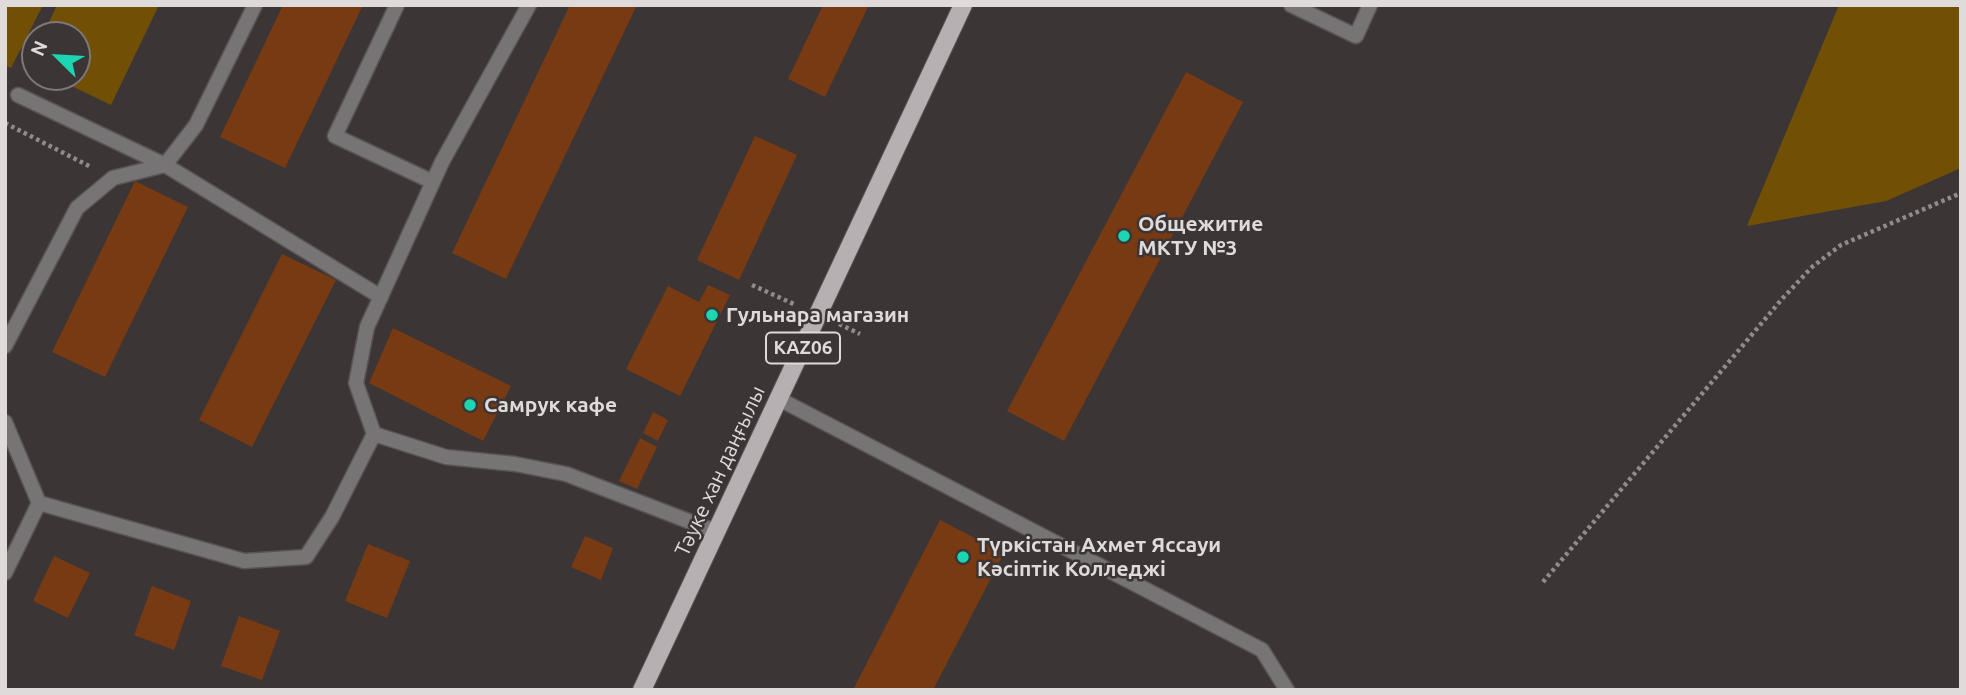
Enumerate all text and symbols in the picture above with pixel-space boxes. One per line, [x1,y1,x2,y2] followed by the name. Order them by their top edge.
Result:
[21,21,91,91] north arrow
[26,37,52,59] text: N
[1138,211,1263,261] place label: Общежитие МКТУ №3
[1116,228,1132,244] marker: Общежитие МКТУ №3
[726,302,909,328] place label: Гульнара магазин
[704,307,720,323] marker: Гульнара магазин
[766,332,840,364] road number: KАZ06
[669,382,771,560] street label: Тәуке хан даңғылы
[484,392,617,418] place label: Самрук кафе
[462,397,478,413] marker: Самрук кафе
[977,532,1221,582] place label: Түркістан Ахмет Яссауи Кәсіптік Колледжі
[955,549,971,565] marker: Түркістан Ахмет Яссауи Кәсіптік Колледжі

